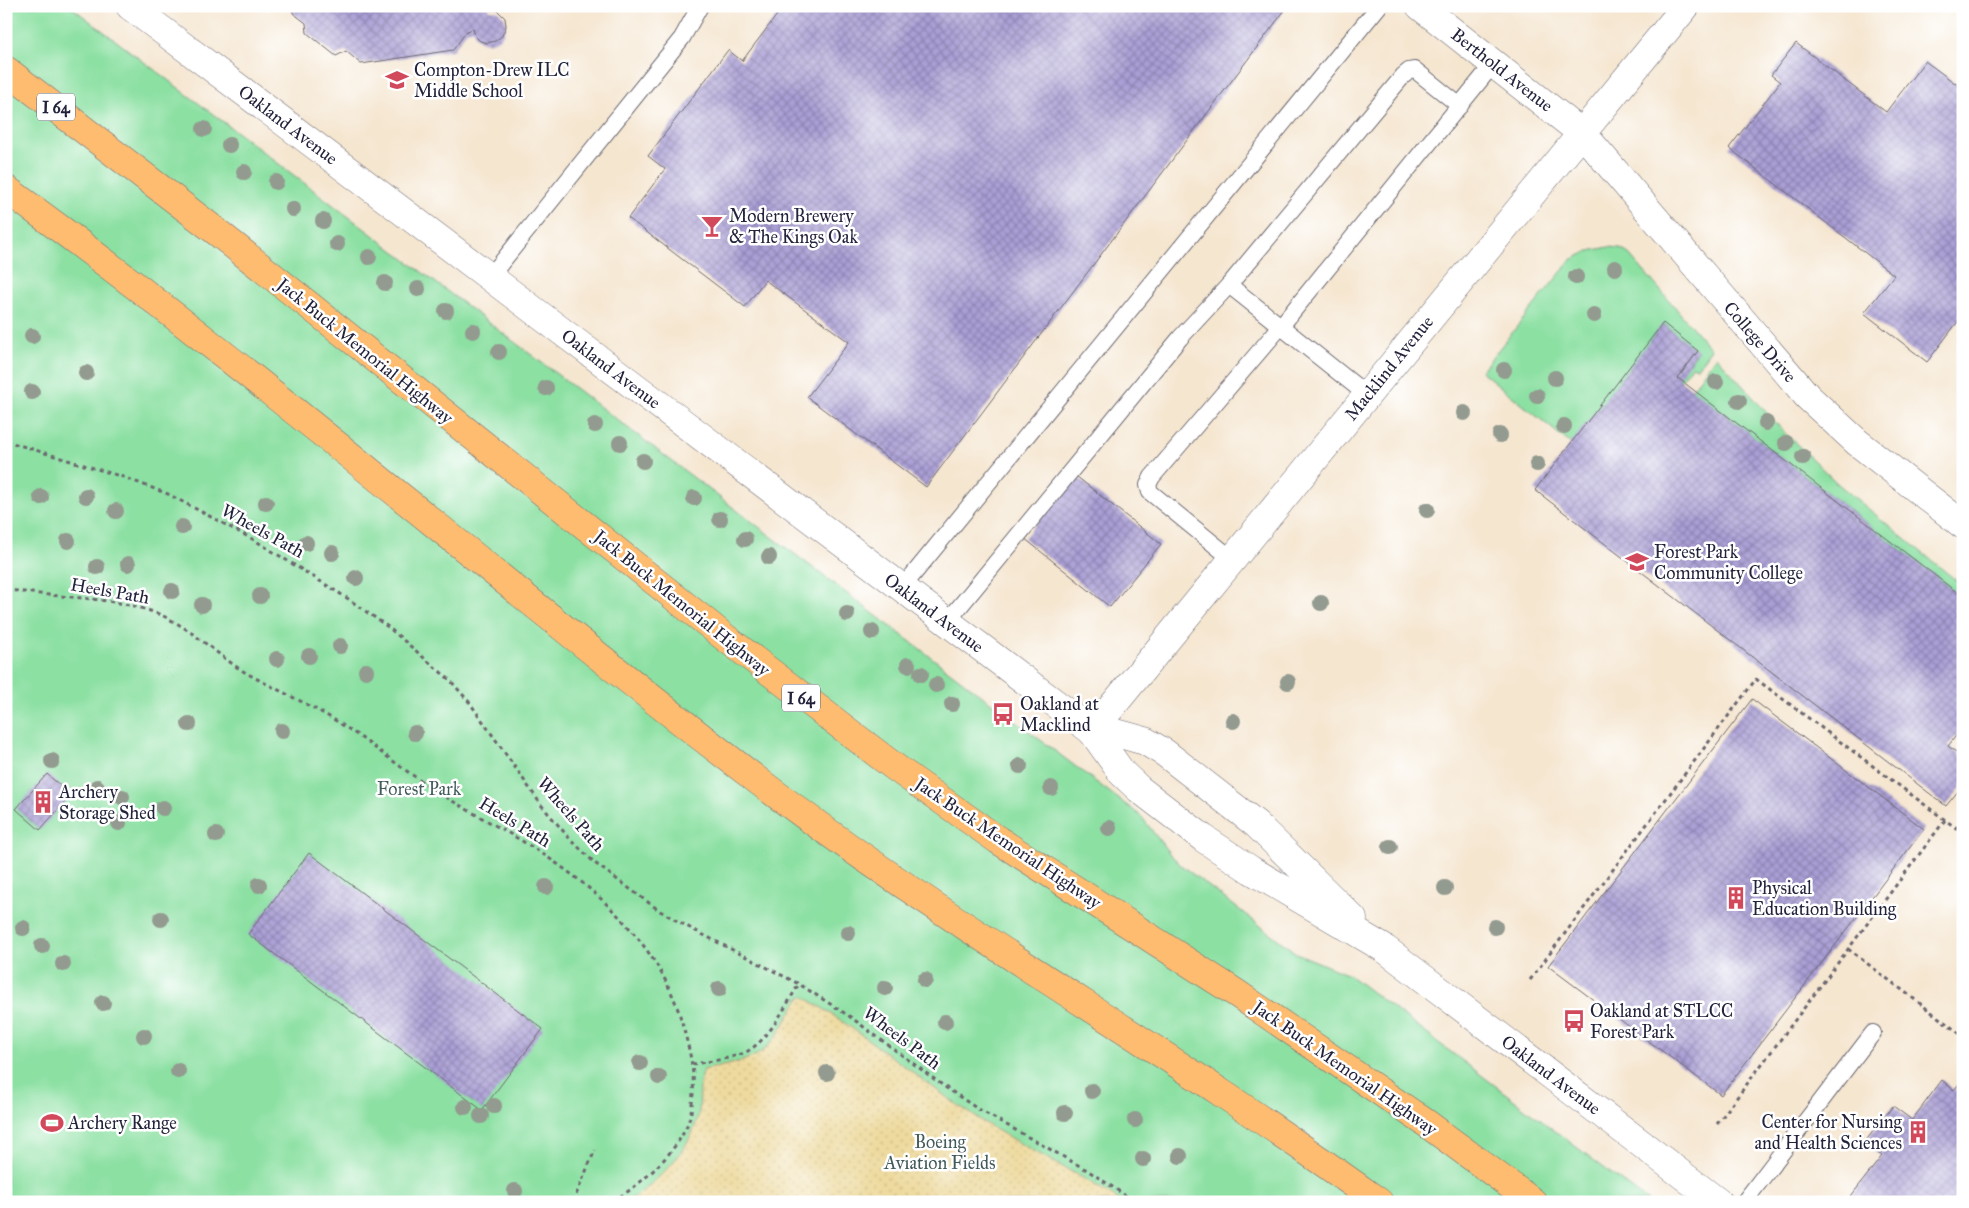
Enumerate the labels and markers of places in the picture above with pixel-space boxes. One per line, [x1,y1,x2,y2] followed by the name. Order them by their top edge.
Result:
[414,59,570,102] place label: Compton-Drew ILC Middle School
[384,67,410,93] school or university icon: Compton-Drew ILC Middle School
[729,205,858,249] place label: Modern Brewery & The Kings Oak
[699,213,725,239] bar icon: Modern Brewery & The Kings Oak
[1654,541,1803,585] place label: Forest Park Community College
[1624,549,1650,575] school or university icon: Forest Park Community College
[1020,693,1099,736] place label: Oakland at Macklind
[990,701,1016,727] bus stop icon: Oakland at Macklind
[58,781,156,825] place label: Archery Storage Shed
[30,789,56,815] building icon: Archery Storage Shed
[1752,877,1897,921] place label: Physical Education Building
[1723,885,1749,911] building icon: Physical Education Building
[1590,1000,1733,1043] place label: Oakland at STLCC Forest Park
[1561,1008,1587,1034] bus stop icon: Oakland at STLCC Forest Park
[39,1110,65,1136] sports icon: Archery Range
[1755,1111,1903,1154] place label: Center for Nursing and Health Sciences
[67,1112,177,1135] place label: Archery Range
[1905,1119,1931,1145] building icon: Center for Nursing and Health Sciences

